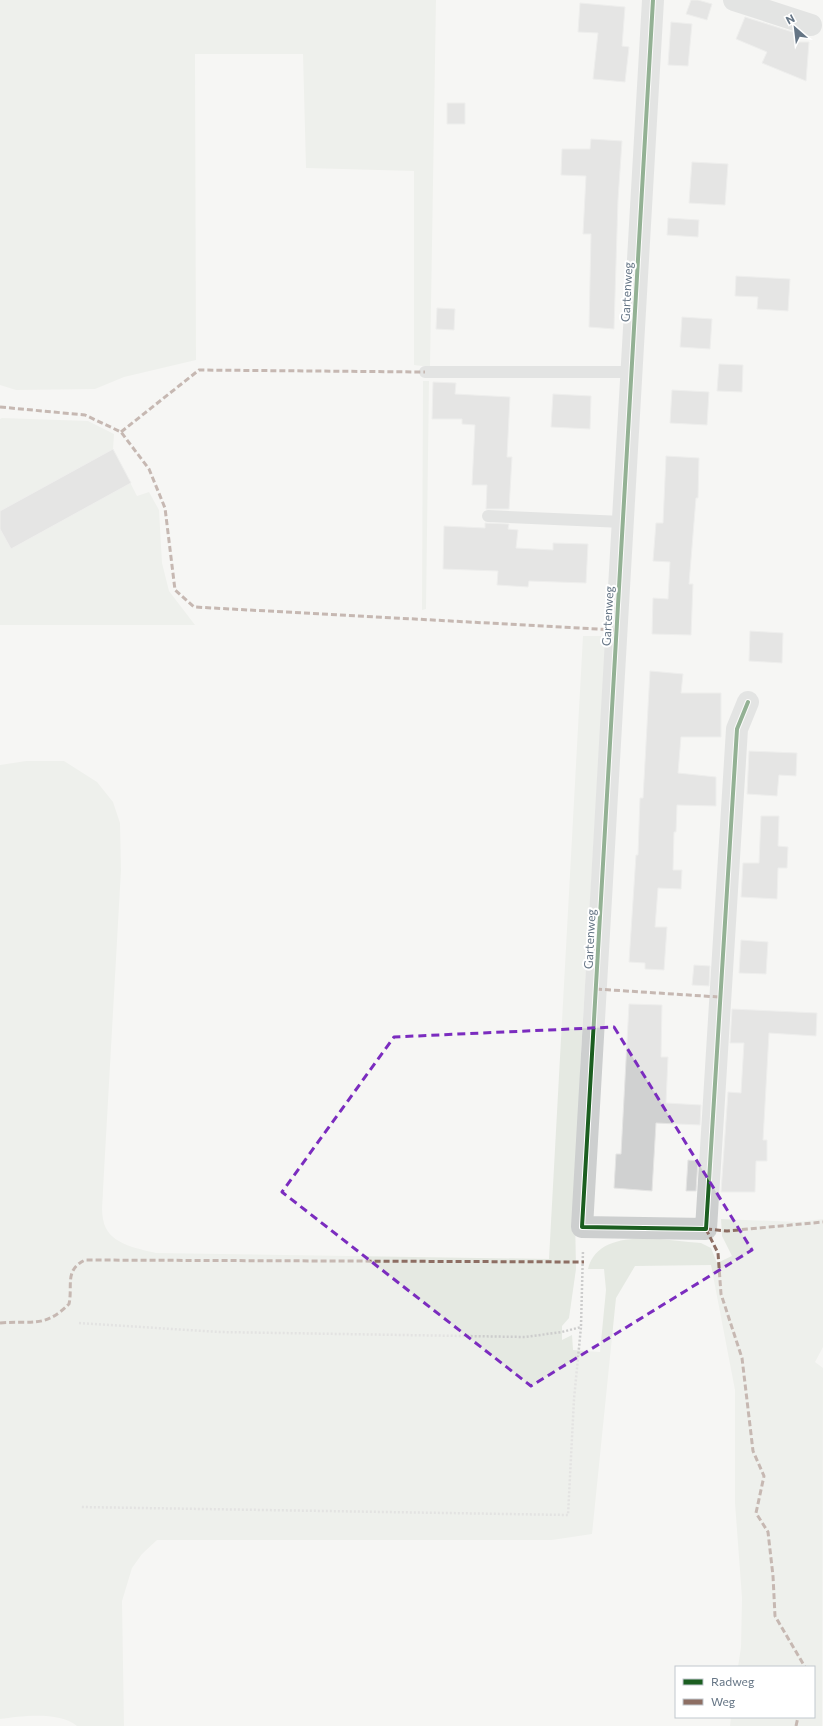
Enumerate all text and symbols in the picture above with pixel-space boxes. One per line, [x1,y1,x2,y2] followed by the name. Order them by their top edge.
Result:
[775,8,815,48] north arrow
[783,11,797,26] text: N
[617,261,635,322] street label: Gartenweg
[598,585,616,646] street label: Gartenweg
[580,908,598,969] street label: Gartenweg
[675,1666,815,1718] legend
[711,1674,755,1688] text: Radweg
[711,1694,736,1708] text: Weg

